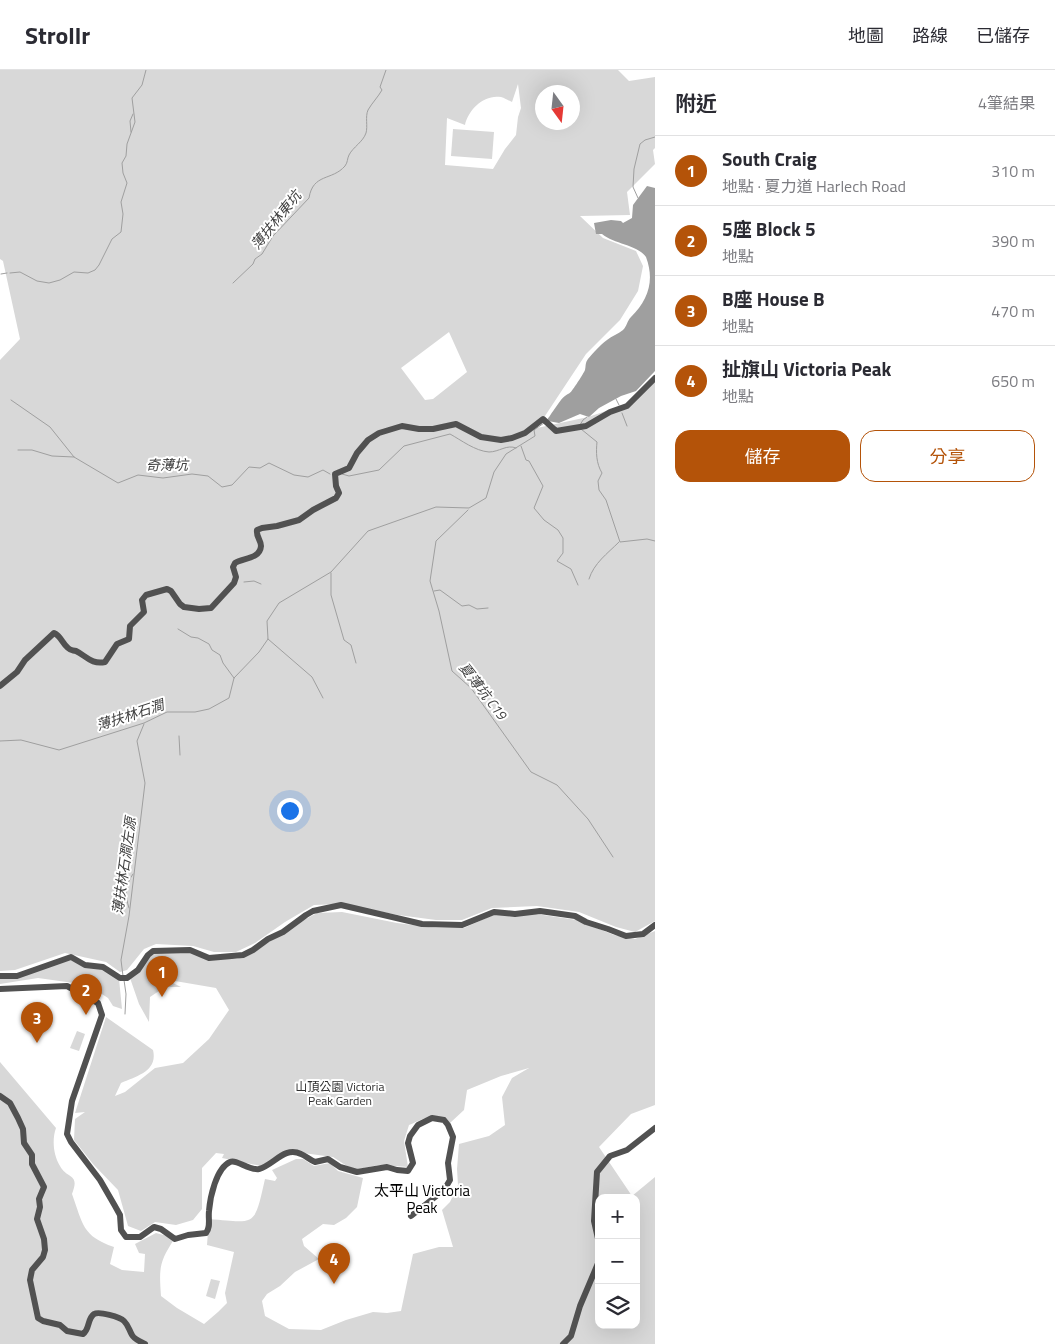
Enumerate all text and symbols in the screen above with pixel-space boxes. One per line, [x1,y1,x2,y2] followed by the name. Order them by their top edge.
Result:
[25,17,90,53] text: Strollr
[848,22,884,49] text: 地圖
[912,22,948,49] text: 路線
[976,22,1030,49] text: 已儲存
[535,85,580,130] north arrow
[675,87,717,119] text: 附近
[978,91,1035,115] text: 4筆結果
[722,144,817,173] text: South Craig
[687,159,695,183] text: 1
[991,159,1035,183] text: 310 m
[722,174,906,198] text: 地點 · 夏力道 Harlech Road
[245,184,307,253] water label: 薄扶林東坑
[722,214,816,243] text: 5座 Block 5
[687,229,695,253] text: 2
[991,229,1035,253] text: 390 m
[722,244,754,268] text: 地點
[722,284,825,313] text: B座 House B
[687,299,695,323] text: 3
[991,299,1035,323] text: 470 m
[722,314,754,338] text: 地點
[722,354,891,383] text: 扯旗山 Victoria Peak
[687,369,695,393] text: 4
[991,369,1035,393] text: 650 m
[722,384,754,408] text: 地點
[675,430,850,482] button: 儲存
[860,430,1035,482] button: 分享
[146,454,190,475] water label: 奇薄坑
[454,658,513,725] water label: 夏薄坑 C19
[93,693,168,735] water label: 薄扶林石澗
[277,798,303,824] your location
[106,813,141,916] water label: 薄扶林石澗左源
[146,956,178,997] pin: 1
[70,974,102,1015] pin: 2
[21,1002,53,1043] pin: 3
[296,1077,384,1110] park label: 山頂公園 Victoria Peak Garden
[374,1179,470,1219] district label: 太平山 Victoria Peak
[595,1194,640,1329] map controls
[595,1194,640,1239] button: +
[595,1239,640,1284] button: −
[318,1243,350,1284] pin: 4
[595,1284,640,1329] button: layers

